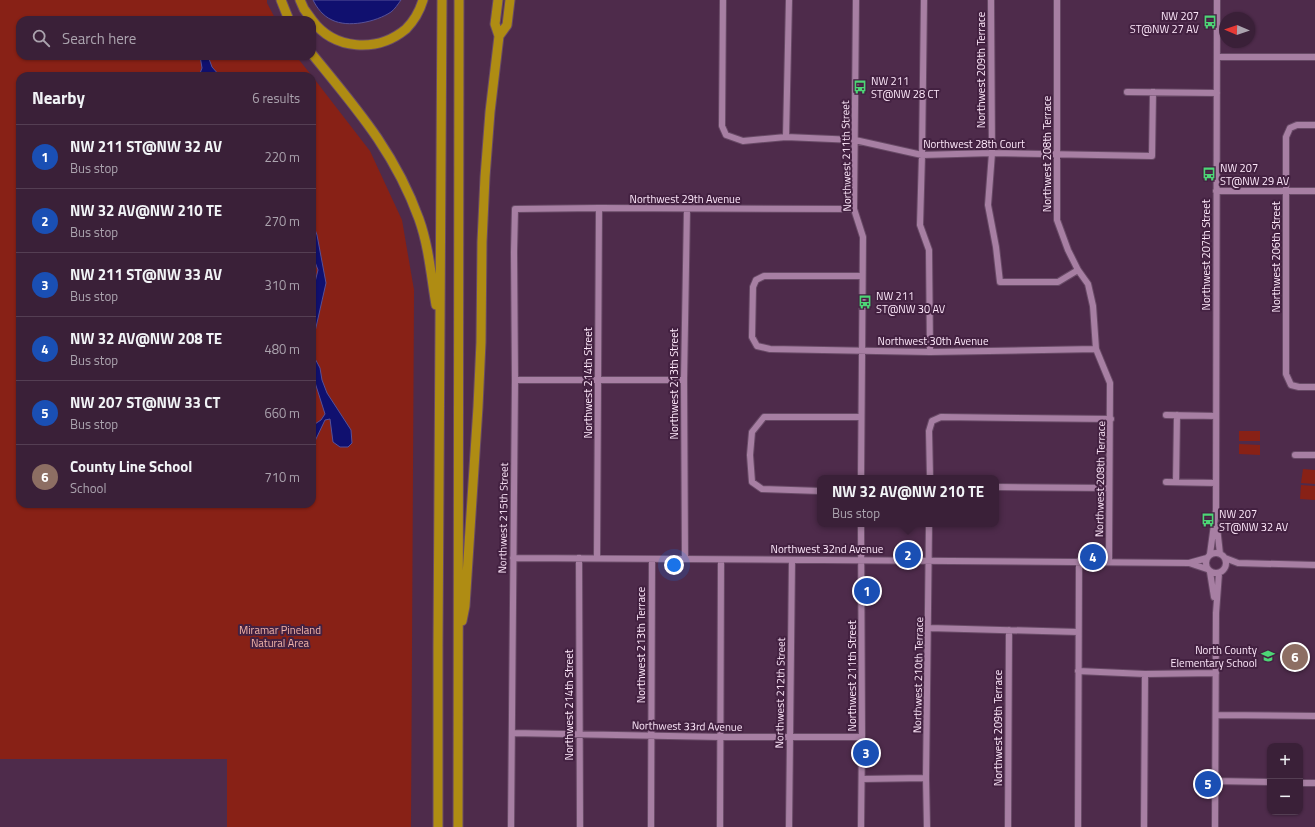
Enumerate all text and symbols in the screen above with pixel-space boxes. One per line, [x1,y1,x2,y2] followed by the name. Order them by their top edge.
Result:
[1130,8,1200,37] place label: NW 207 ST@NW 27 AV
[973,11,989,128] street label: Northwest 209th Terrace
[1219,12,1255,48] north arrow
[1202,14,1218,30] bus stop icon: NW 207 ST@NW 27 AV
[16,16,316,60] search box
[30,27,52,49] icon: search
[62,27,136,50] text: Search here
[871,73,940,102] place label: NW 211 ST@NW 28 CT
[852,79,868,95] bus stop icon: NW 211 ST@NW 28 CT
[32,85,85,111] text: Nearby
[252,88,300,108] text: 6 results
[1039,95,1055,212] street label: Northwest 208th Terrace
[837,100,855,212] street label: Northwest 211th Street
[70,135,222,158] text: NW 211 ST@NW 32 AV
[923,136,1025,152] street label: Northwest 28th Court
[41,147,49,167] text: 1
[264,147,300,167] text: 220 m
[70,158,118,178] text: Bus stop
[1220,160,1290,189] place label: NW 207 ST@NW 29 AV
[1201,166,1217,182] bus stop icon: NW 207 ST@NW 29 AV
[630,191,741,207] street label: Northwest 29th Avenue
[70,199,222,222] text: NW 32 AV@NW 210 TE
[1198,199,1214,311] street label: Northwest 207th Street
[1268,201,1284,313] street label: Northwest 206th Street
[41,211,49,231] text: 2
[264,211,300,231] text: 270 m
[70,222,118,242] text: Bus stop
[70,263,222,286] text: NW 211 ST@NW 33 AV
[41,275,49,295] text: 3
[264,275,300,295] text: 310 m
[70,286,118,306] text: Bus stop
[876,288,946,317] place label: NW 211 ST@NW 30 AV
[857,294,873,310] bus stop icon: NW 211 ST@NW 30 AV
[70,327,222,350] text: NW 32 AV@NW 208 TE
[580,327,596,439] street label: Northwest 214th Street
[666,328,682,440] street label: Northwest 213th Street
[878,333,989,349] street label: Northwest 30th Avenue
[41,339,49,359] text: 4
[264,339,300,359] text: 480 m
[70,350,118,370] text: Bus stop
[70,391,220,414] text: NW 207 ST@NW 33 CT
[41,403,49,423] text: 5
[264,403,300,423] text: 660 m
[70,414,118,434] text: Bus stop
[1091,420,1109,537] street label: Northwest 208th Terrace
[70,455,192,478] text: County Line School
[494,462,512,574] street label: Northwest 215th Street
[41,467,49,487] text: 6
[264,467,300,487] text: 710 m
[817,475,999,527] popup
[70,478,106,498] text: School
[832,480,984,503] text: NW 32 AV@NW 210 TE
[832,503,880,523] text: Bus stop
[1219,506,1289,535] place label: NW 207 ST@NW 32 AV
[1200,512,1216,528] bus stop icon: NW 207 ST@NW 32 AV
[895,540,921,570] pin: 2
[771,541,884,557] street label: Northwest 32nd Avenue
[1080,542,1106,572] pin: 4
[664,555,684,575] your location
[854,576,880,606] pin: 1
[633,586,649,703] street label: Northwest 213th Terrace
[909,616,927,733] street label: Northwest 210th Terrace
[844,620,860,732] street label: Northwest 211th Street
[239,622,321,651] park label: Miramar Pineland Natural Area
[771,637,789,749] street label: Northwest 212th Street
[1170,642,1258,671] place label: North County Elementary School
[1282,642,1308,672] pin: 6
[1260,648,1276,664] school or university icon: North County Elementary School
[561,649,577,761] street label: Northwest 214th Street
[990,669,1006,786] street label: Northwest 209th Terrace
[632,717,743,735] street label: Northwest 33rd Avenue
[853,738,879,768] pin: 3
[1267,743,1303,815] map controls
[1267,743,1303,779] button: +
[1195,769,1221,799] pin: 5
[1267,779,1303,815] button: −

